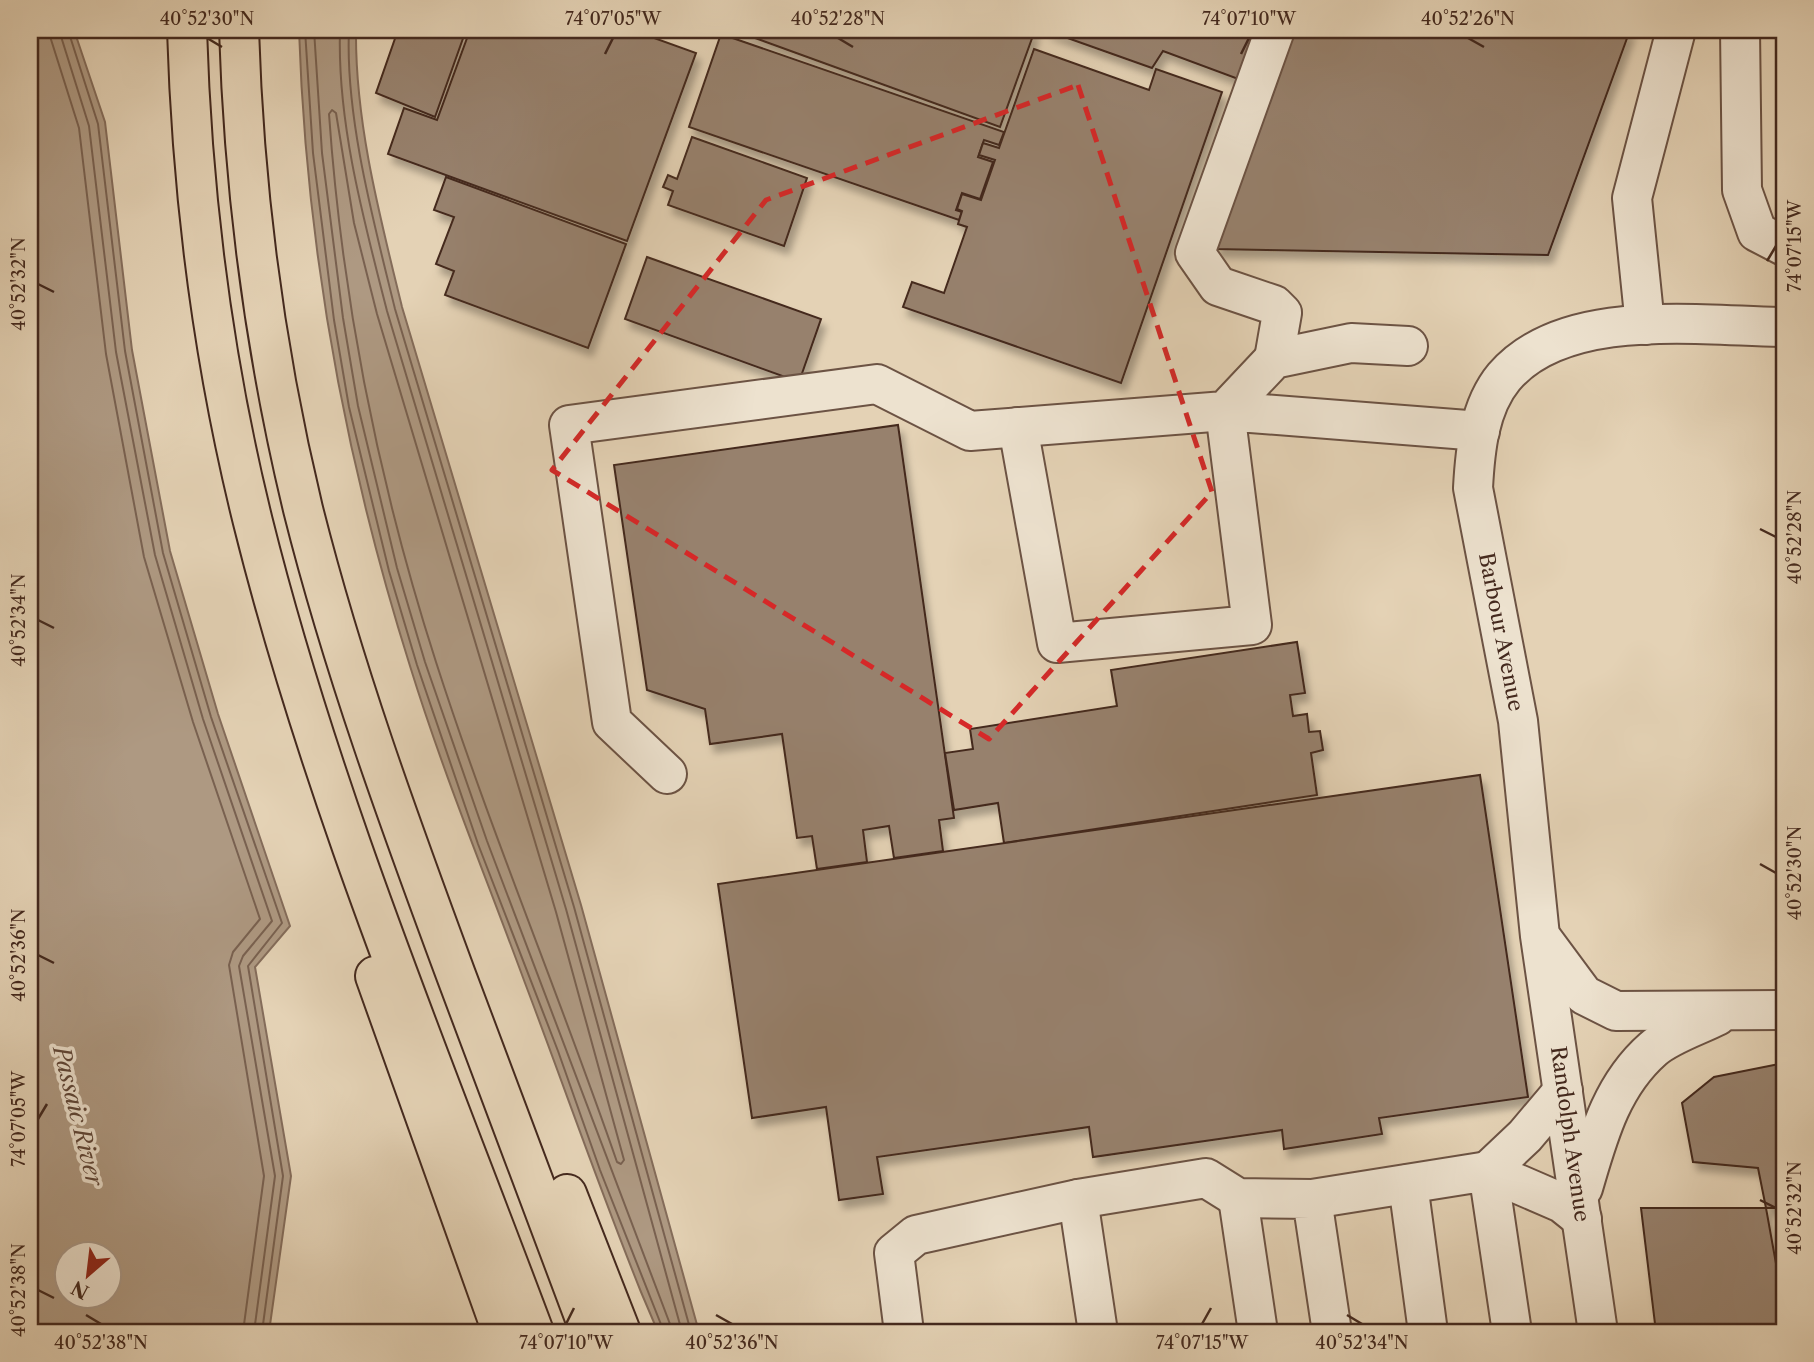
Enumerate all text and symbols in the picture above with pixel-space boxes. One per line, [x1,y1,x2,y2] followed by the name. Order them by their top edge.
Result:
[160,8,254,30] text: 40°52'30"N
[565,8,662,30] text: 74°07'05"W
[791,8,885,30] text: 40°52'28"N
[1202,8,1297,30] text: 74°07'10"W
[1421,8,1515,30] text: 40°52'26"N
[1784,199,1806,292] text: 74°07'15"W
[8,237,30,331] text: 40°52'32"N
[1784,490,1806,584] text: 40°52'28"N
[1474,551,1529,713] street label: Barbour Avenue
[8,573,30,667] text: 40°52'34"N
[1784,826,1806,920] text: 40°52'30"N
[8,908,30,1002] text: 40°52'36"N
[47,1041,109,1190] water label: Passaic River
[1546,1045,1595,1223] street label: Randolph Avenue
[8,1070,30,1167] text: 74°07'05"W
[1784,1161,1806,1255] text: 40°52'32"N
[52,1240,122,1310] north arrow
[8,1243,30,1337] text: 40°52'38"N
[68,1276,93,1304] text: N
[54,1332,148,1354] text: 40°52'38"N
[519,1332,614,1354] text: 74°07'10"W
[685,1332,779,1354] text: 40°52'36"N
[1156,1332,1249,1354] text: 74°07'15"W
[1315,1332,1409,1354] text: 40°52'34"N

